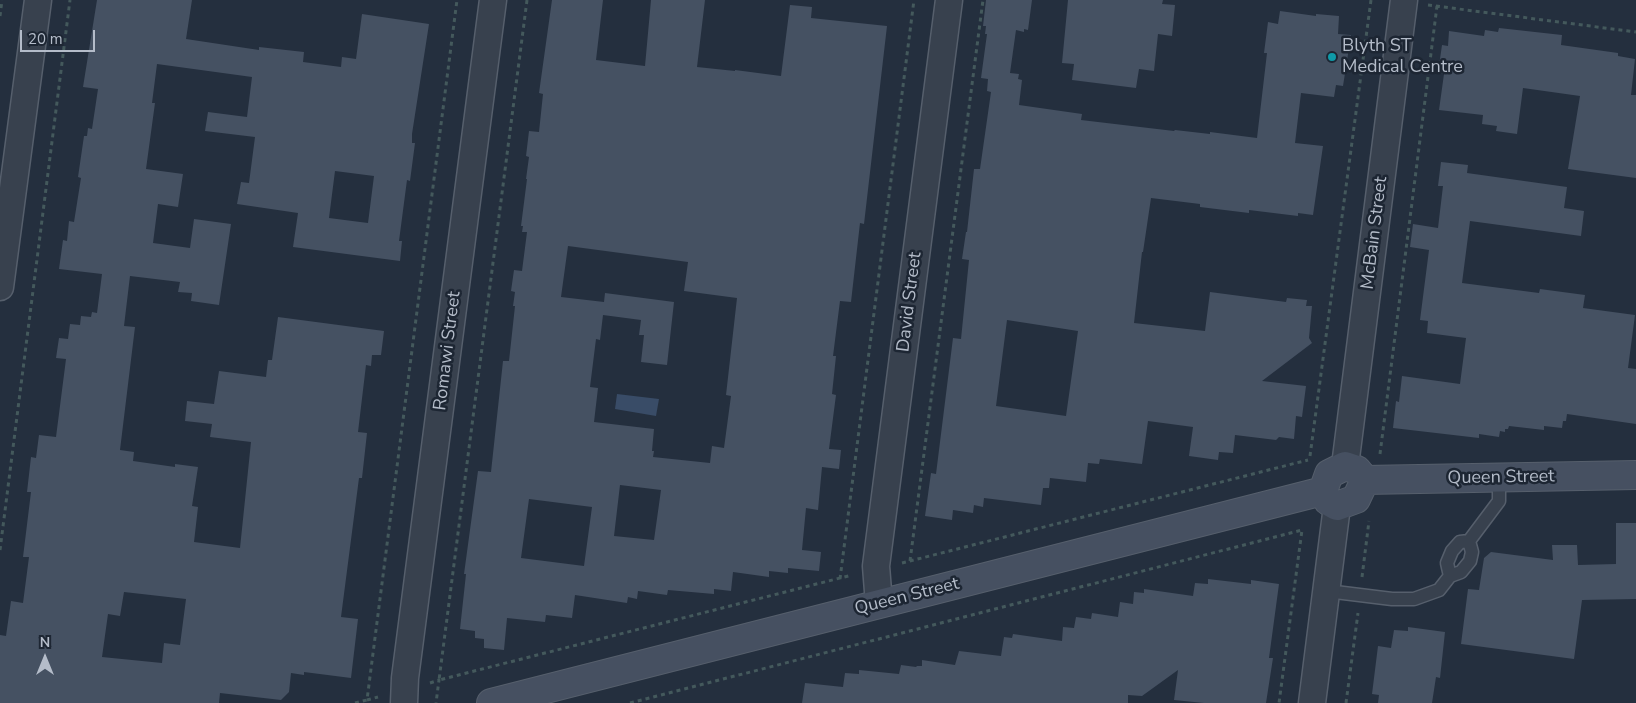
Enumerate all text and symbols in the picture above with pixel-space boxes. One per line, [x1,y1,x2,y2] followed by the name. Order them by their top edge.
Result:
[22,20,98,52] scale bar
[28,29,63,49] text: 20 m
[1342,36,1463,78] place label: Blyth ST Medical Centre
[1326,51,1338,63] marker: Blyth ST Medical Centre
[1357,175,1393,291] street label: McBain Street
[893,251,927,353] street label: David Street
[430,290,466,412] street label: Romawi Street
[1447,466,1555,490] street label: Queen Street
[852,574,962,620] street label: Queen Street
[20,633,70,683] north arrow
[40,633,50,652] text: N

